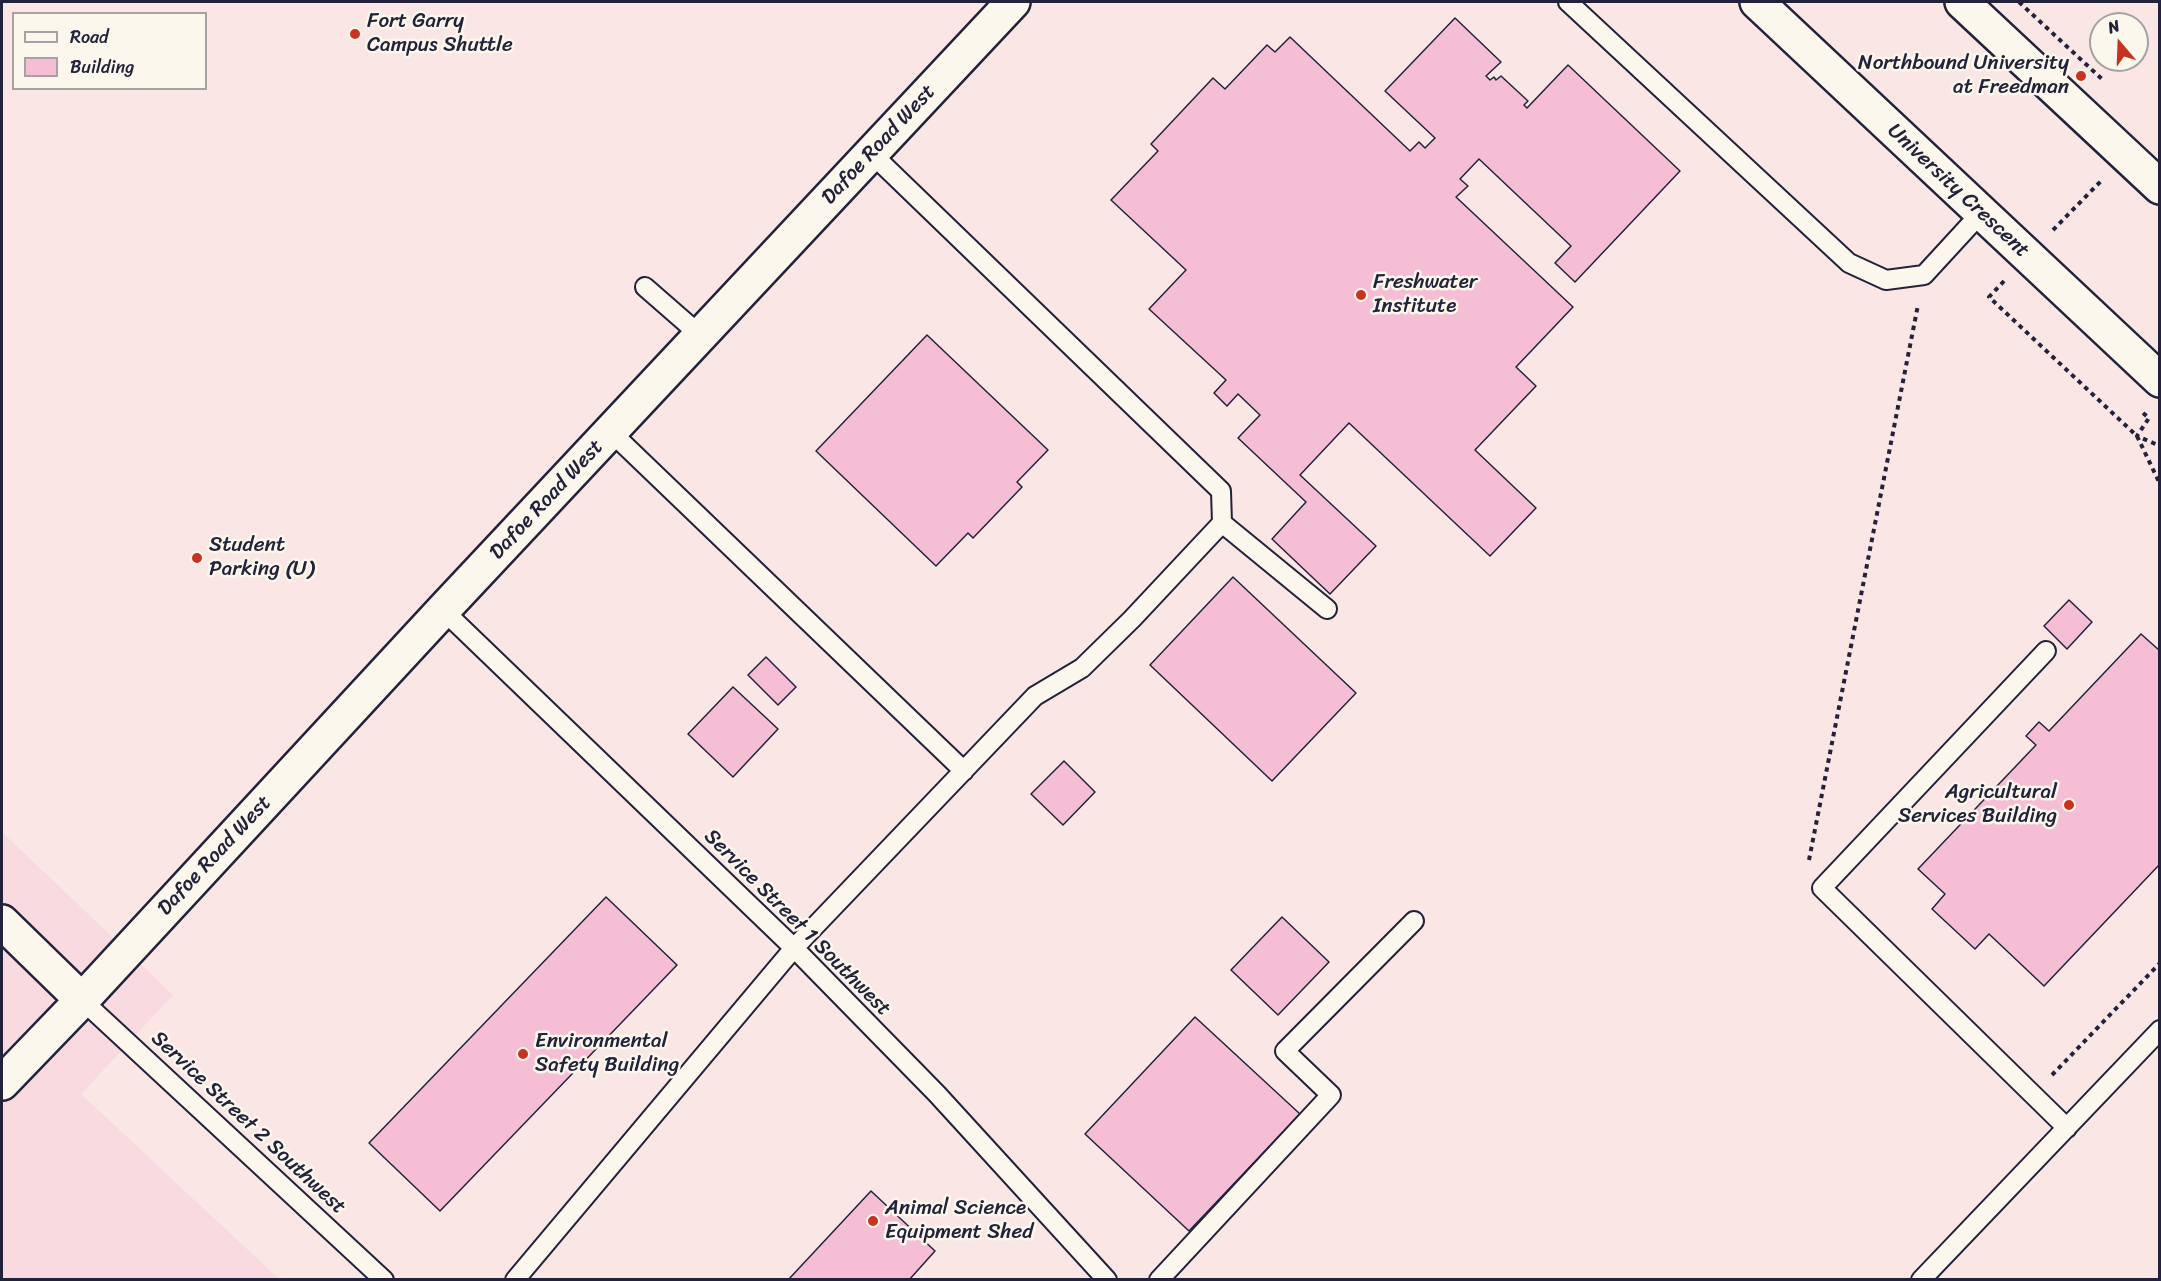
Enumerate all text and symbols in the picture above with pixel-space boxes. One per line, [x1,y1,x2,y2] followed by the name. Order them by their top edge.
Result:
[367,9,513,59] place label: Fort Garry Campus Shuttle
[2104,11,2124,42] text: N
[12,12,207,90] legend
[2089,12,2149,72] north arrow
[70,21,109,53] text: Road
[348,27,362,41] marker: Fort Garry Campus Shuttle
[70,51,134,83] text: Building
[1858,51,2069,101] place label: Northbound University at Freedman
[2074,69,2088,83] marker: Northbound University at Freedman
[817,80,941,210] street label: Dafoe Road West
[1882,119,2034,263] street label: University Crescent
[1373,270,1477,320] place label: Freshwater Institute
[1354,288,1368,302] marker: Freshwater Institute
[485,435,609,565] street label: Dafoe Road West
[209,533,314,583] place label: Student Parking (U)
[190,551,204,565] marker: Student Parking (U)
[1898,780,2057,830] place label: Agricultural Services Building
[153,791,277,921] street label: Dafoe Road West
[2062,798,2076,812] marker: Agricultural Services Building
[698,824,896,1022] street label: Service Street 1 Southwest
[145,1026,351,1220] street label: Service Street 2 Southwest
[535,1029,679,1079] place label: Environmental Safety Building
[516,1047,530,1061] marker: Environmental Safety Building
[885,1196,1033,1246] place label: Animal Science Equipment Shed
[866,1214,880,1228] marker: Animal Science Equipment Shed

